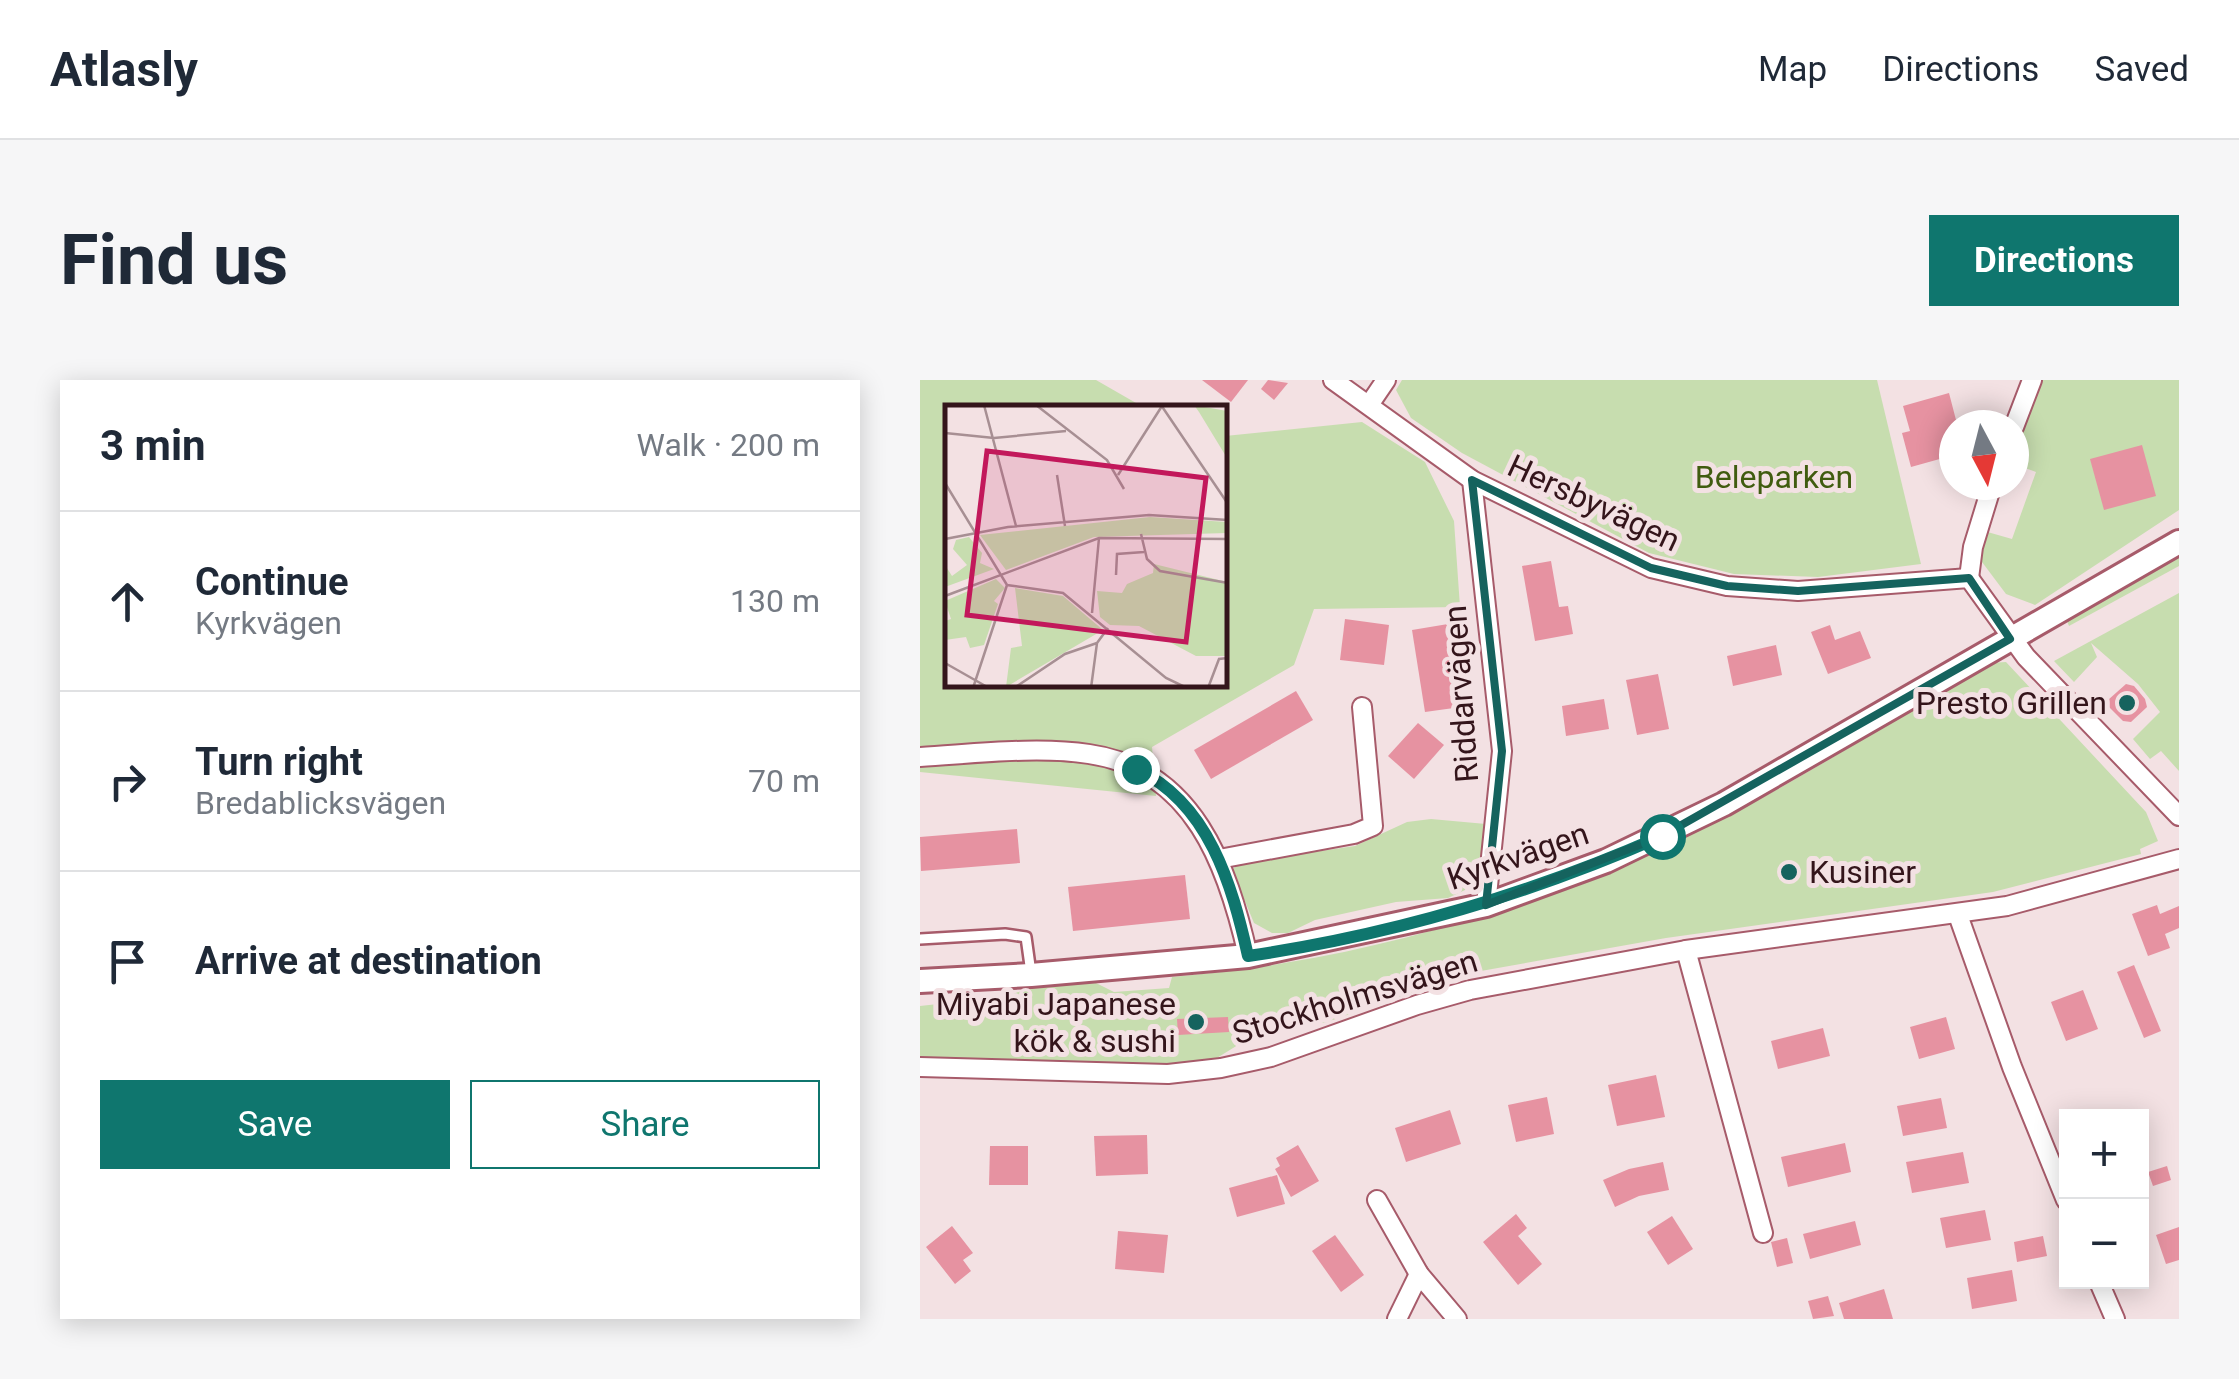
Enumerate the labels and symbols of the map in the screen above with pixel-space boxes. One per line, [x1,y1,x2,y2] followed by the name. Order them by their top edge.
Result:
[945,405,1228,688] inset map
[1939,410,2029,500] north arrow
[1502,447,1686,559] street label: Hersbyvägen
[1695,458,1853,496] park label: Beleparken
[1436,604,1486,784] street label: Riddarvägen
[1916,684,2107,722] place label: Presto Grillen
[2116,692,2138,714] marker: Presto Grillen
[1114,747,1160,793] route end
[1442,814,1594,898] street label: Kyrkvägen
[1640,814,1686,860] route start
[1809,853,1916,891] place label: Kusiner
[1778,861,1800,883] marker: Kusiner
[1228,942,1482,1052] street label: Stockholmsvägen
[936,985,1176,1060] place label: Miyabi Japanese kök & sushi
[1185,1011,1207,1033] marker: Miyabi Japanese kök & sushi

